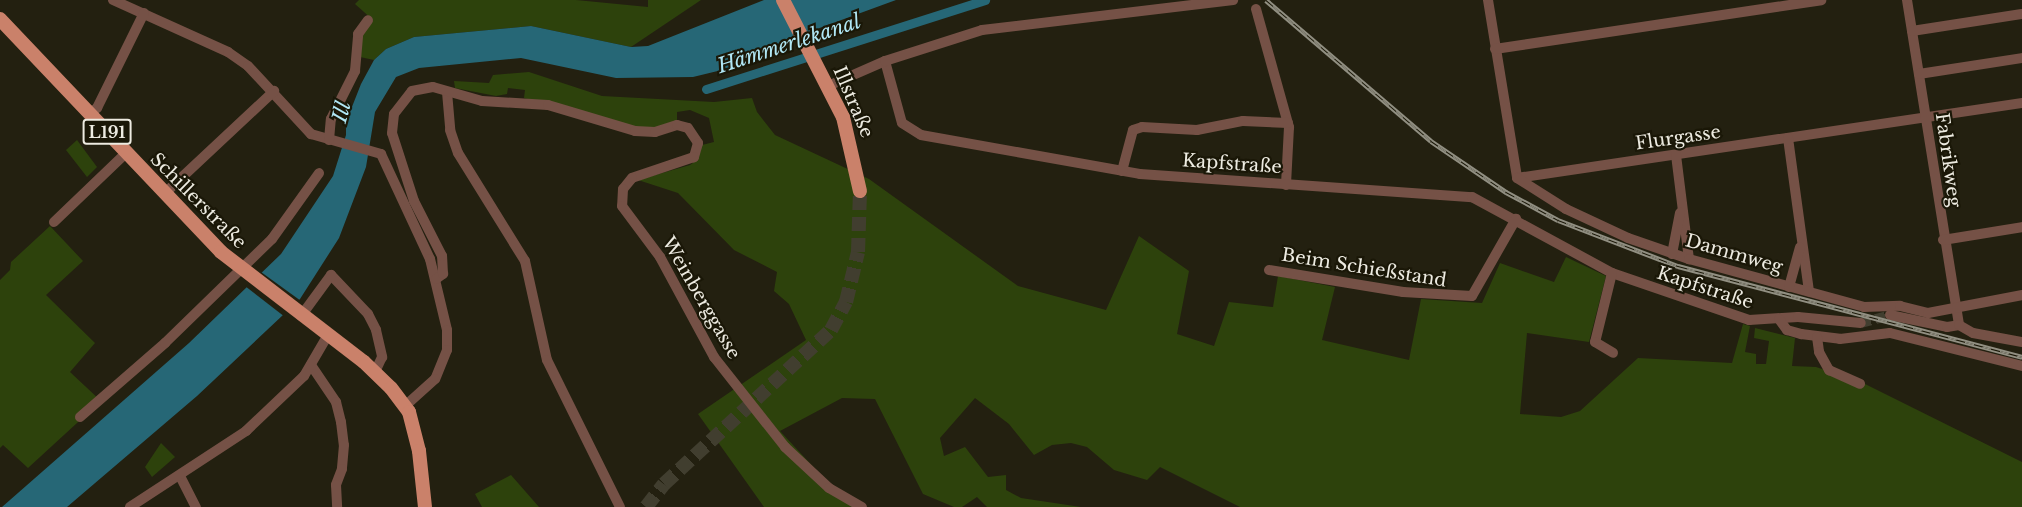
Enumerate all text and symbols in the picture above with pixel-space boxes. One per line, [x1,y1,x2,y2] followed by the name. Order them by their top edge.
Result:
[714,10,864,78] water label: Hämmerlekanal
[828,63,878,141] street label: Illstraße
[328,99,356,125] water label: Ill
[1931,111,1965,209] street label: Fabrikweg
[82,119,132,145] road number: L191
[1634,121,1722,155] street label: Flurgasse
[146,149,250,253] street label: Schillerstraße
[1181,150,1283,178] street label: Kapfstraße
[1683,230,1785,278] street label: Dammweg
[657,233,745,363] street label: Weinberggasse
[1280,244,1448,292] street label: Beim Schießstand
[1654,262,1756,314] street label: Kapfstraße

